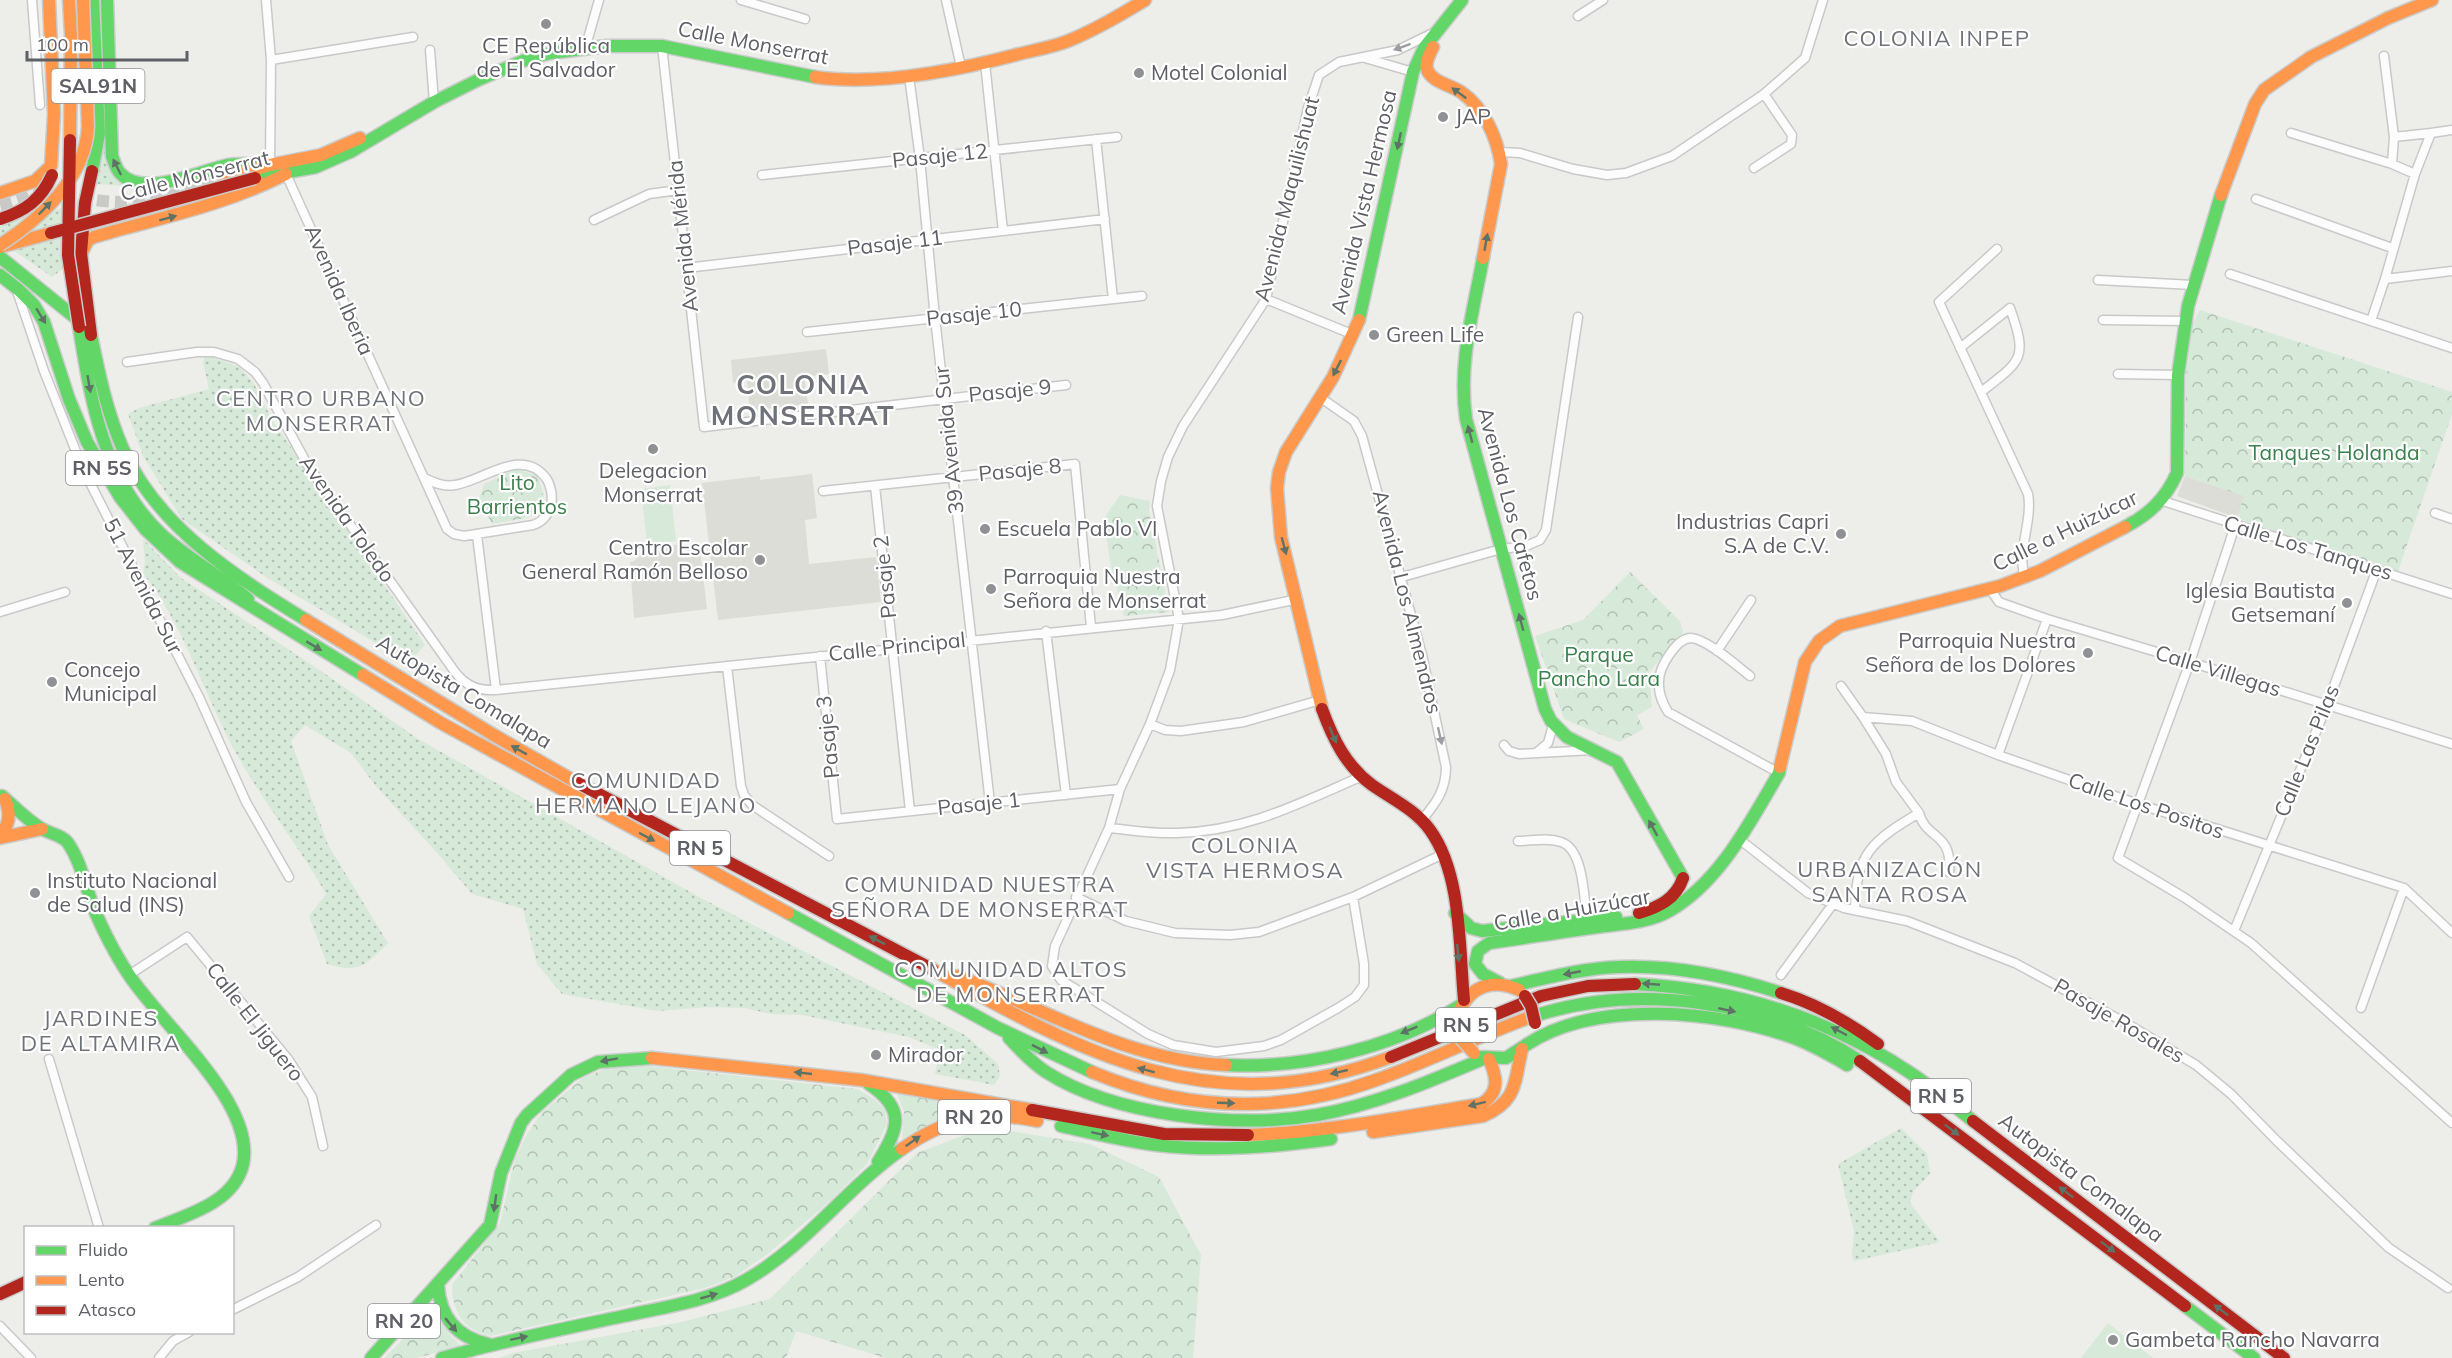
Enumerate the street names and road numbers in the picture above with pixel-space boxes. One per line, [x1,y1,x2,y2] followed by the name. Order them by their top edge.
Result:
[676,15,831,69] street label: Calle Monserrat
[51,69,144,103] road number: SAL91N
[1325,87,1401,316] street label: Avenida Vista Hermosa
[1248,94,1324,304] street label: Avenida Maquilishuat
[891,137,989,173] street label: Pasaje 12
[117,144,272,206] street label: Calle Monserrat
[661,159,703,313] street label: Avenida Mérida
[300,220,380,359] street label: Avenida Iberia
[846,223,944,261] street label: Pasaje 11
[925,295,1023,331] street label: Pasaje 10
[927,364,969,515] street label: 39 Avenida Sur
[967,373,1053,407] street label: Pasaje 9
[1473,404,1549,603] street label: Avenida Los Cafetos
[294,450,401,587] street label: Avenida Toledo
[66,451,138,485] road number: RN 5S
[977,452,1063,486] street label: Pasaje 8
[1988,484,2142,576] street label: Calle a Huizúcar
[1368,487,1448,716] street label: Avenida Los Almendros
[2221,509,2396,585] street label: Calle Los Tanques
[99,513,189,658] street label: 51 Avenida Sur
[867,534,901,620] street label: Pasaje 2
[827,626,967,666] street label: Calle Principal
[372,629,557,754] street label: Autopista Comalapa
[2152,639,2284,702] street label: Calle Villegas
[2268,681,2344,820] street label: Calle Las Pilas
[810,694,844,780] street label: Pasaje 3
[2065,766,2228,844] street label: Calle Los Positos
[936,786,1022,820] street label: Pasaje 1
[670,831,730,865] road number: RN 5
[1492,882,1652,936] street label: Calle a Huizúcar
[201,957,310,1086] street label: Calle El Jiguero
[2049,972,2190,1068] street label: Pasaje Rosales
[1436,1008,1496,1042] road number: RN 5
[1911,1079,1971,1113] road number: RN 5
[938,1100,1010,1134] road number: RN 20
[1994,1107,2169,1248] street label: Autopista Comalapa
[368,1304,440,1338] road number: RN 20

